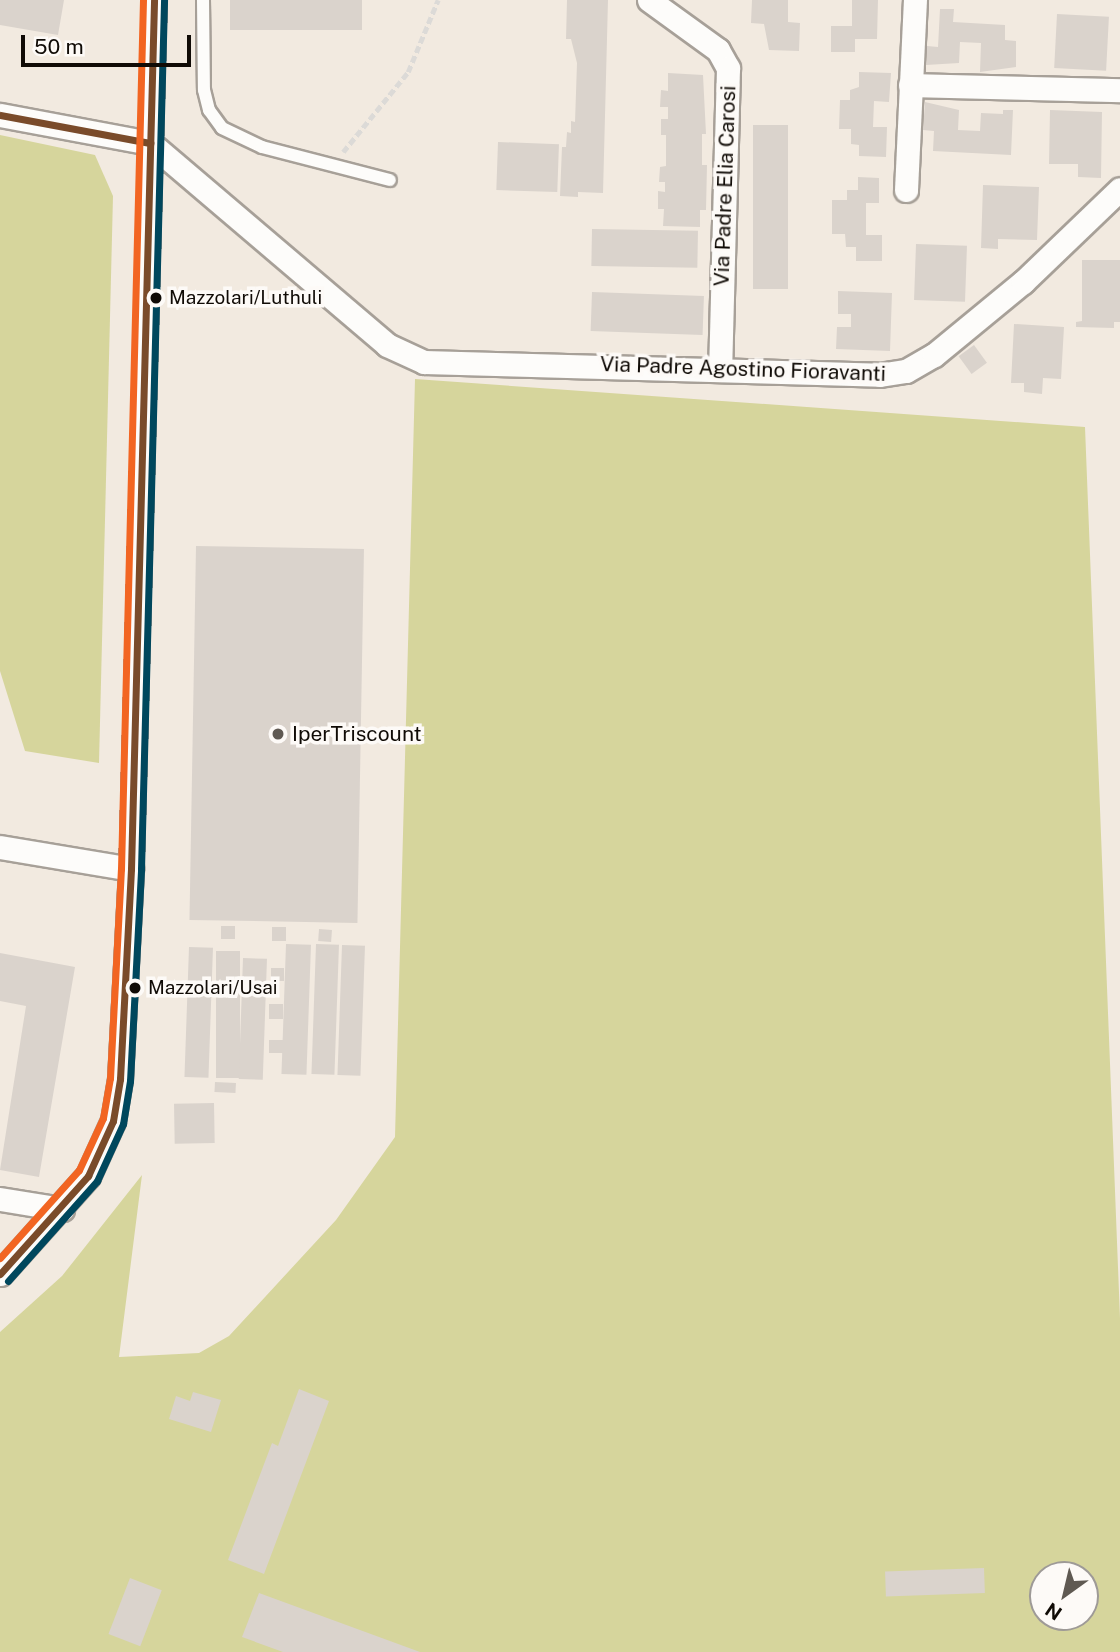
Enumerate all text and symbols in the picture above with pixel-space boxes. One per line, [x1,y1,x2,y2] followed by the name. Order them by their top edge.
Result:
[24,21,194,65] scale bar
[34,34,84,59] text: 50 m
[709,85,741,287] street label: Via Padre Elia Carosi
[169,287,322,309] place label: Mazzolari/Luthuli
[149,291,163,305] marker: Mazzolari/Luthuli
[600,351,886,387] street label: Via Padre Agostino Fioravanti
[292,721,422,747] place label: IperTriscount
[270,726,286,742] marker: IperTriscount
[148,977,277,999] place label: Mazzolari/Usai
[128,981,142,995] marker: Mazzolari/Usai
[1029,1561,1099,1631] north arrow
[1041,1598,1066,1625] text: N

